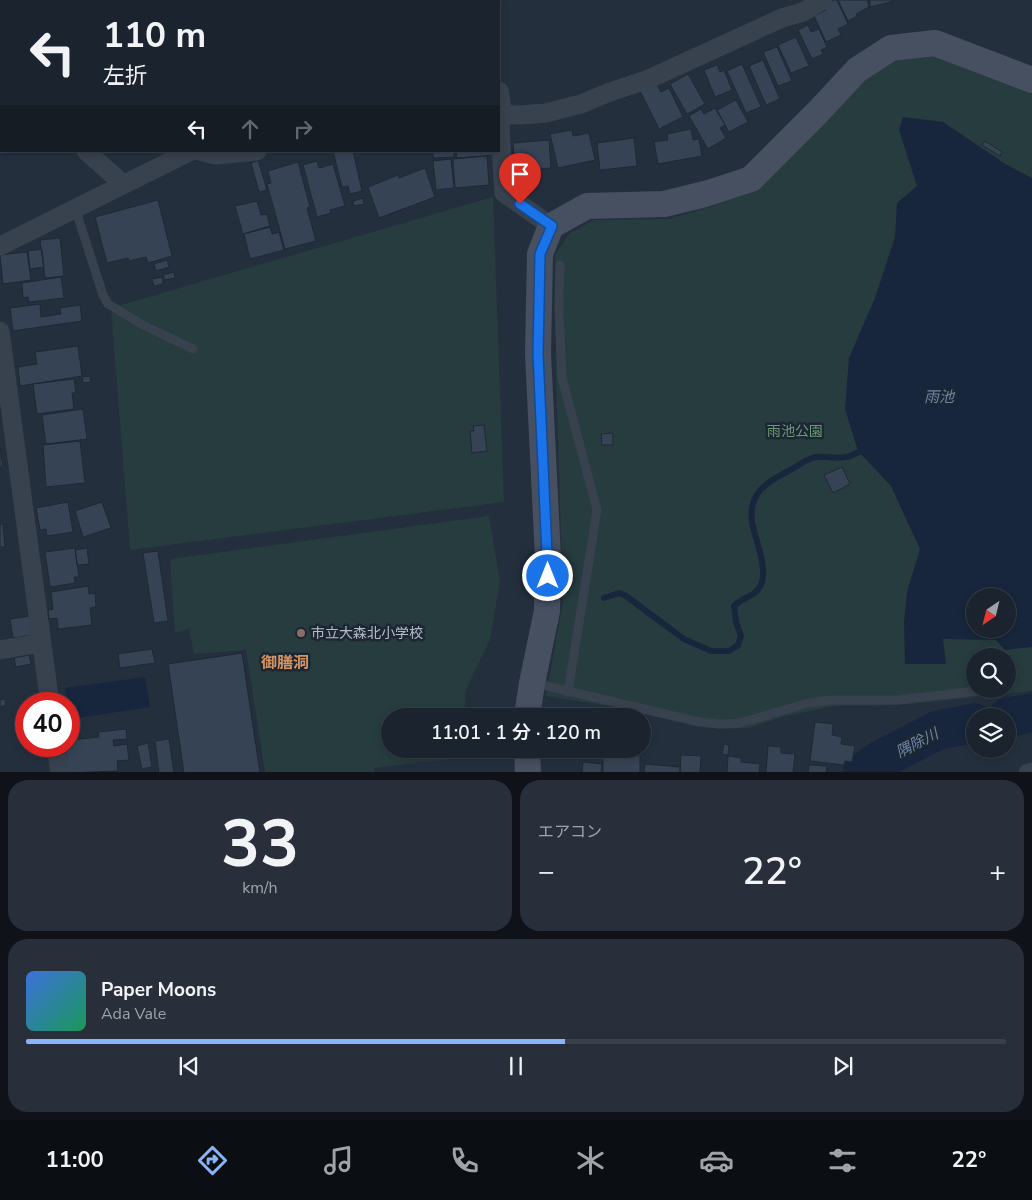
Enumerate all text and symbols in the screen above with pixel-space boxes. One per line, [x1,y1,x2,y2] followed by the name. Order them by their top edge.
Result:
[103,12,206,59] text: 110 m
[20,20,85,85] icon: left
[103,61,147,91] text: 左折
[183,115,211,143] icon: left
[236,115,264,143] icon: ahead
[289,115,317,143] icon: right
[499,153,541,204] pin
[506,160,534,188] icon: arrive
[924,387,956,407] water label: 雨池
[767,422,823,441] park label: 雨池公園
[521,549,573,601] position arrow
[966,588,1016,638] north arrow
[966,588,1016,758] map controls
[311,624,423,643] place label: 市立大森北小学校
[295,627,307,639] marker: 市立大森北小学校
[966,648,1016,698] button: search
[261,652,309,674] district label: 御膳洞
[15,692,80,757] speed limit sign: 40
[966,708,1016,758] button: layers
[431,720,601,746] text: 11:01 · 1 分 · 120 m
[892,723,943,762] water label: 隅除川
[221,800,299,889] text: 33
[538,821,602,843] text: エアコン
[742,846,802,897] text: 22°
[538,853,555,891] text: −
[989,853,1006,891] text: +
[242,877,278,899] text: km/h
[101,977,216,1003] text: Paper Moons
[101,1003,166,1025] text: Ada Vale
[175,1052,203,1080] icon: previous
[502,1052,530,1080] icon: pause
[829,1052,857,1080] icon: next
[195,1143,230,1178] icon: directions
[321,1143,356,1178] icon: music
[447,1143,482,1178] icon: phone
[573,1143,608,1178] icon: climate
[699,1143,734,1178] icon: car
[825,1143,860,1178] icon: filters
[46,1145,104,1175] text: 11:00
[952,1145,986,1175] text: 22°

